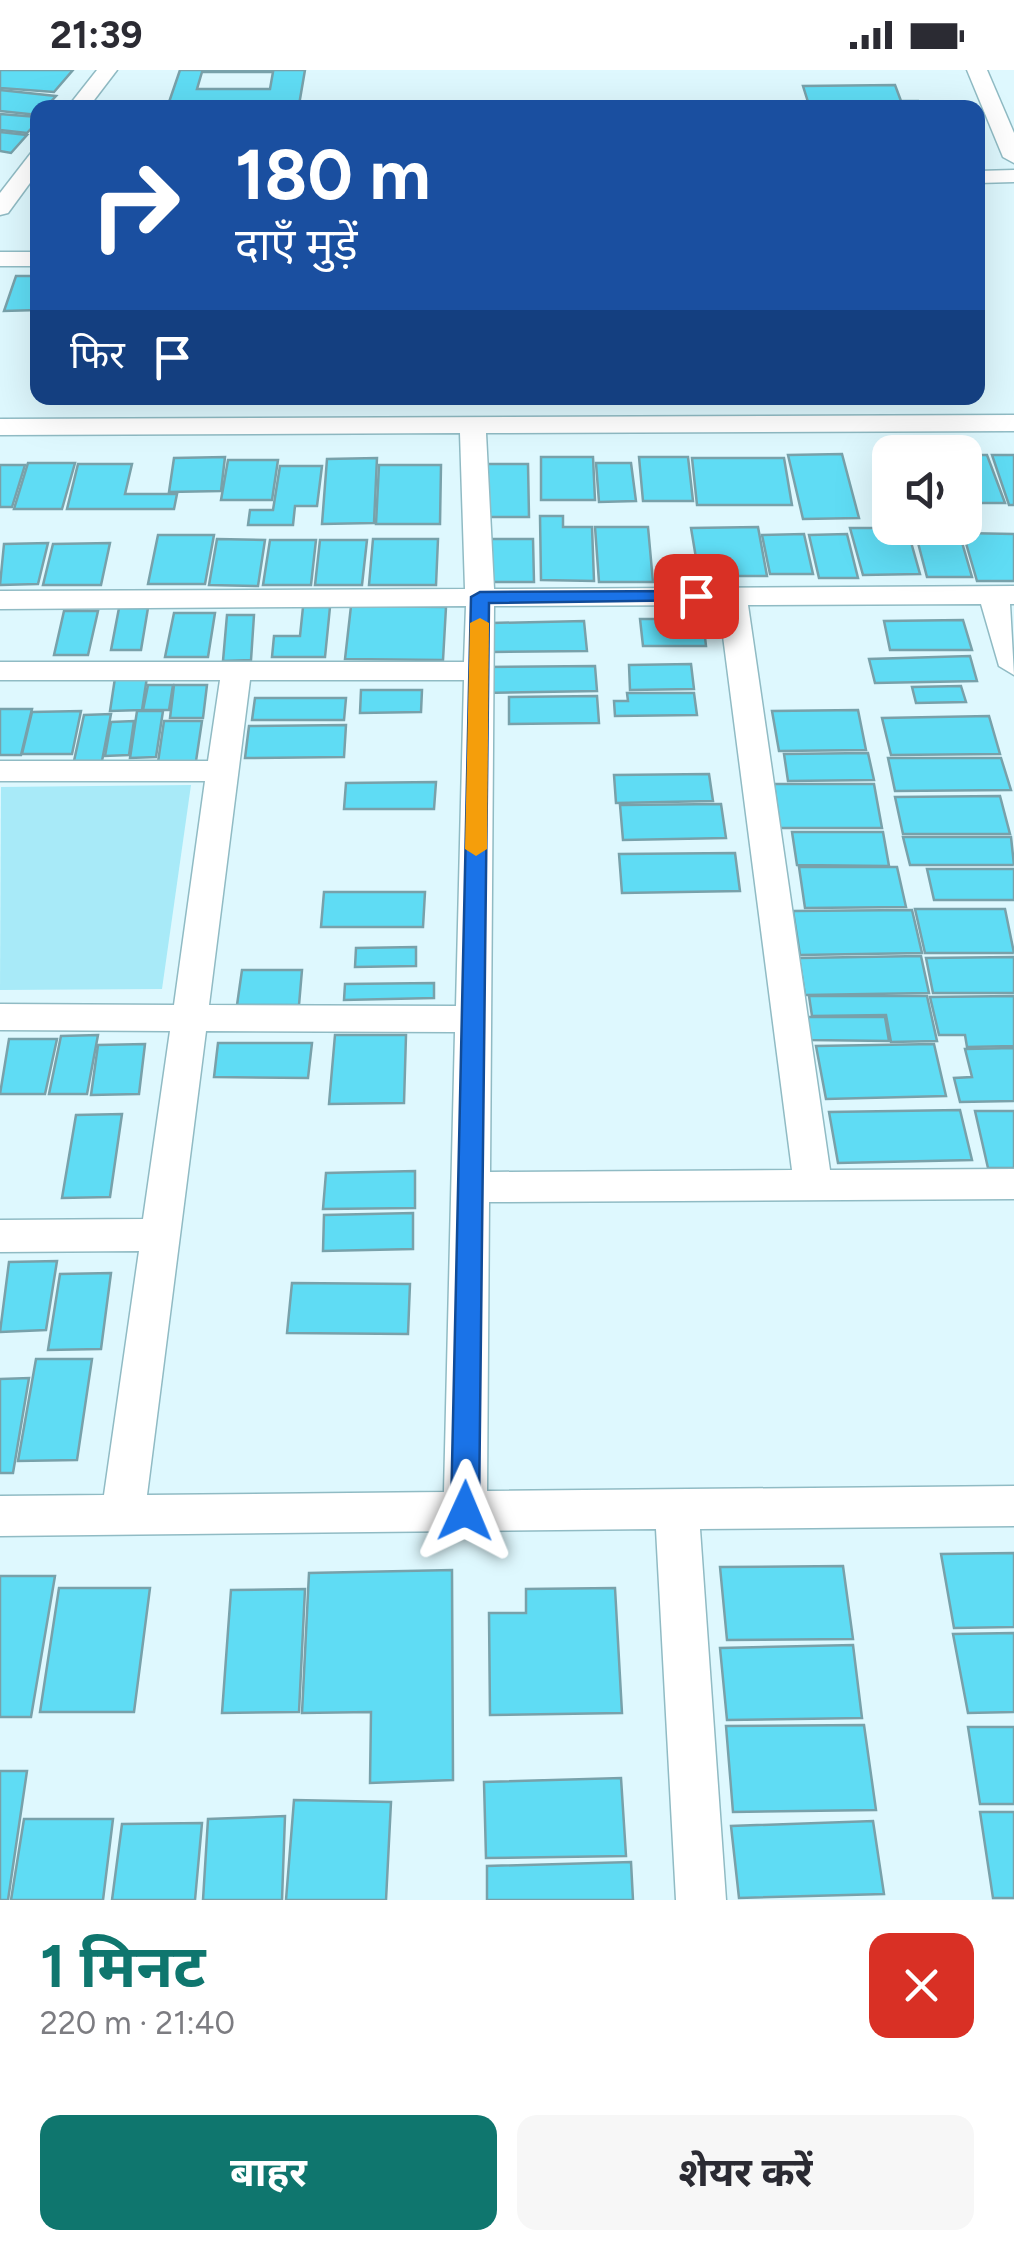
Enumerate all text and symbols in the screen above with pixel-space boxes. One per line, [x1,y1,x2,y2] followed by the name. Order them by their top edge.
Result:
[50,12,143,58] text: 21:39
[235,132,430,217] text: 180 m
[70,140,200,270] icon: right
[235,217,358,271] text: दाएँ मुड़ें
[145,330,200,385] icon: arrive
[70,332,125,378] text: फिर
[872,435,982,545] map controls
[872,435,982,545] button: sound
[654,554,739,639] pin
[669,569,724,624] icon: arrive
[413,1459,517,1563] position arrow
[40,1930,206,2002] text: 1 मिनट
[869,1933,974,2038] button: close
[40,2004,235,2042] text: 220 m · 21:40
[40,2115,497,2230] button: बाहर
[517,2115,974,2230] button: शेयर करें

